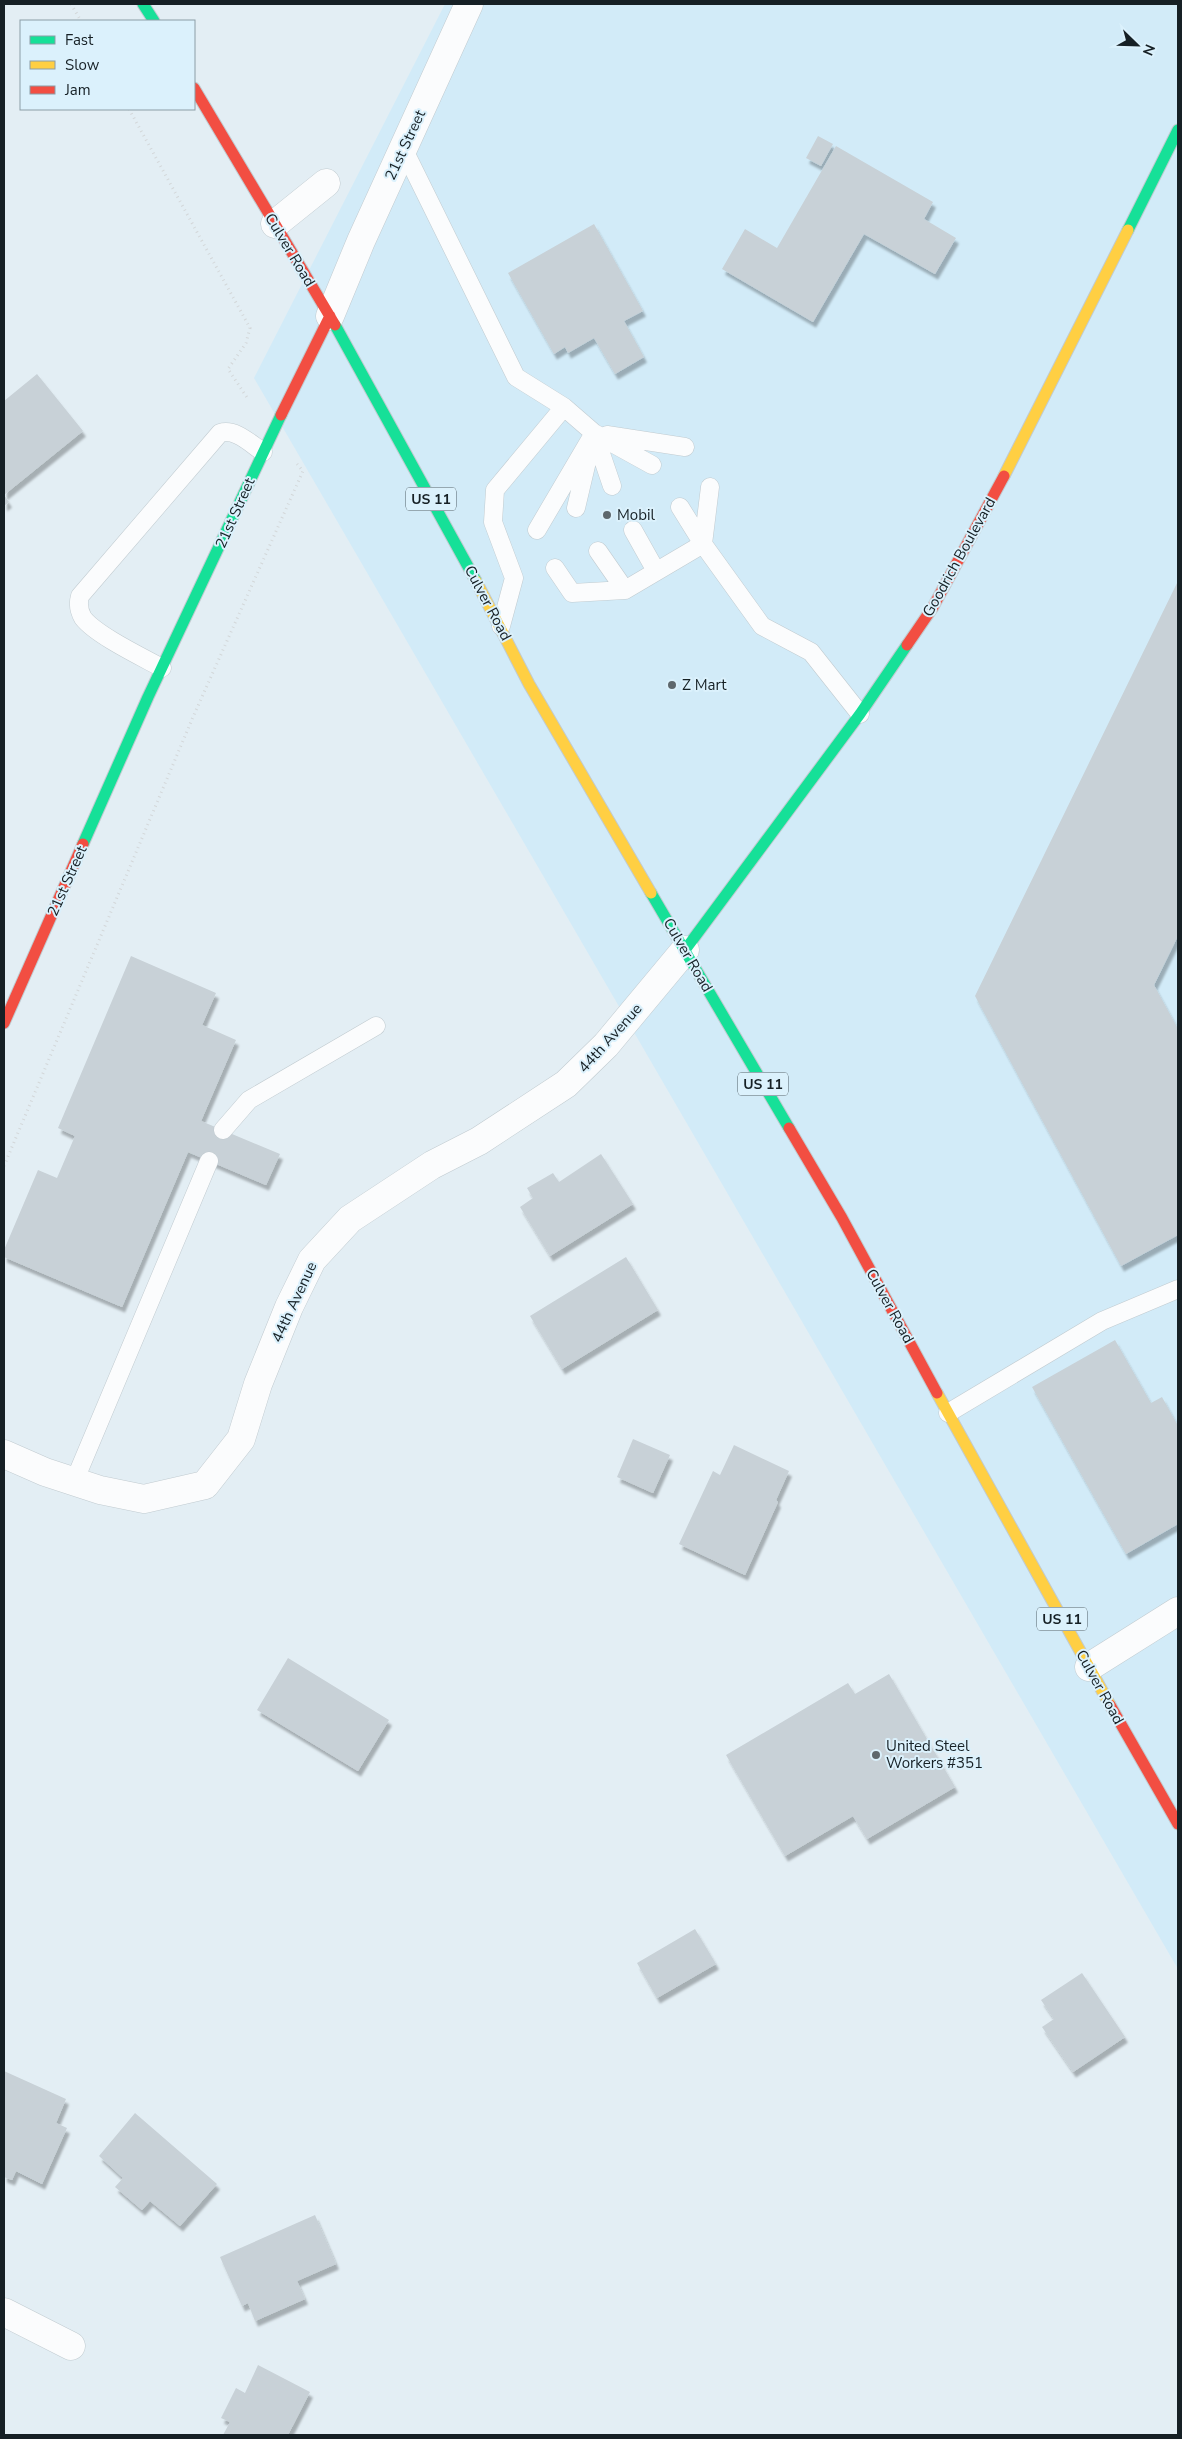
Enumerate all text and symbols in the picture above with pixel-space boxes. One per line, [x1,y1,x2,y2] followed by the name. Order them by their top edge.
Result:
[20,20,195,110] legend
[1112,20,1162,70] north arrow
[65,30,94,50] text: Fast
[1138,41,1159,58] text: N
[65,55,100,75] text: Slow
[64,80,91,100] text: Jam
[380,106,430,183] street label: 21st Street
[260,210,320,290] street label: Culver Road
[211,474,260,551] street label: 21st Street
[406,488,456,510] road number: US 11
[918,494,1000,620] street label: Goodrich Boulevard
[617,505,655,525] place label: Mobil
[601,509,613,521] marker: Mobil
[460,562,516,644] street label: Culver Road
[682,675,727,695] place label: Z Mart
[666,679,678,691] marker: Z Mart
[43,842,92,919] street label: 21st Street
[659,914,717,996] street label: Culver Road
[574,999,646,1077] street label: 44th Avenue
[738,1072,788,1096] road number: US 11
[267,1258,321,1346] street label: 44th Avenue
[861,1265,919,1347] street label: Culver Road
[1037,1608,1087,1630] road number: US 11
[1071,1646,1129,1728] street label: Culver Road
[886,1736,983,1773] place label: United Steel Workers #351
[870,1749,882,1761] marker: United Steel Workers #351

